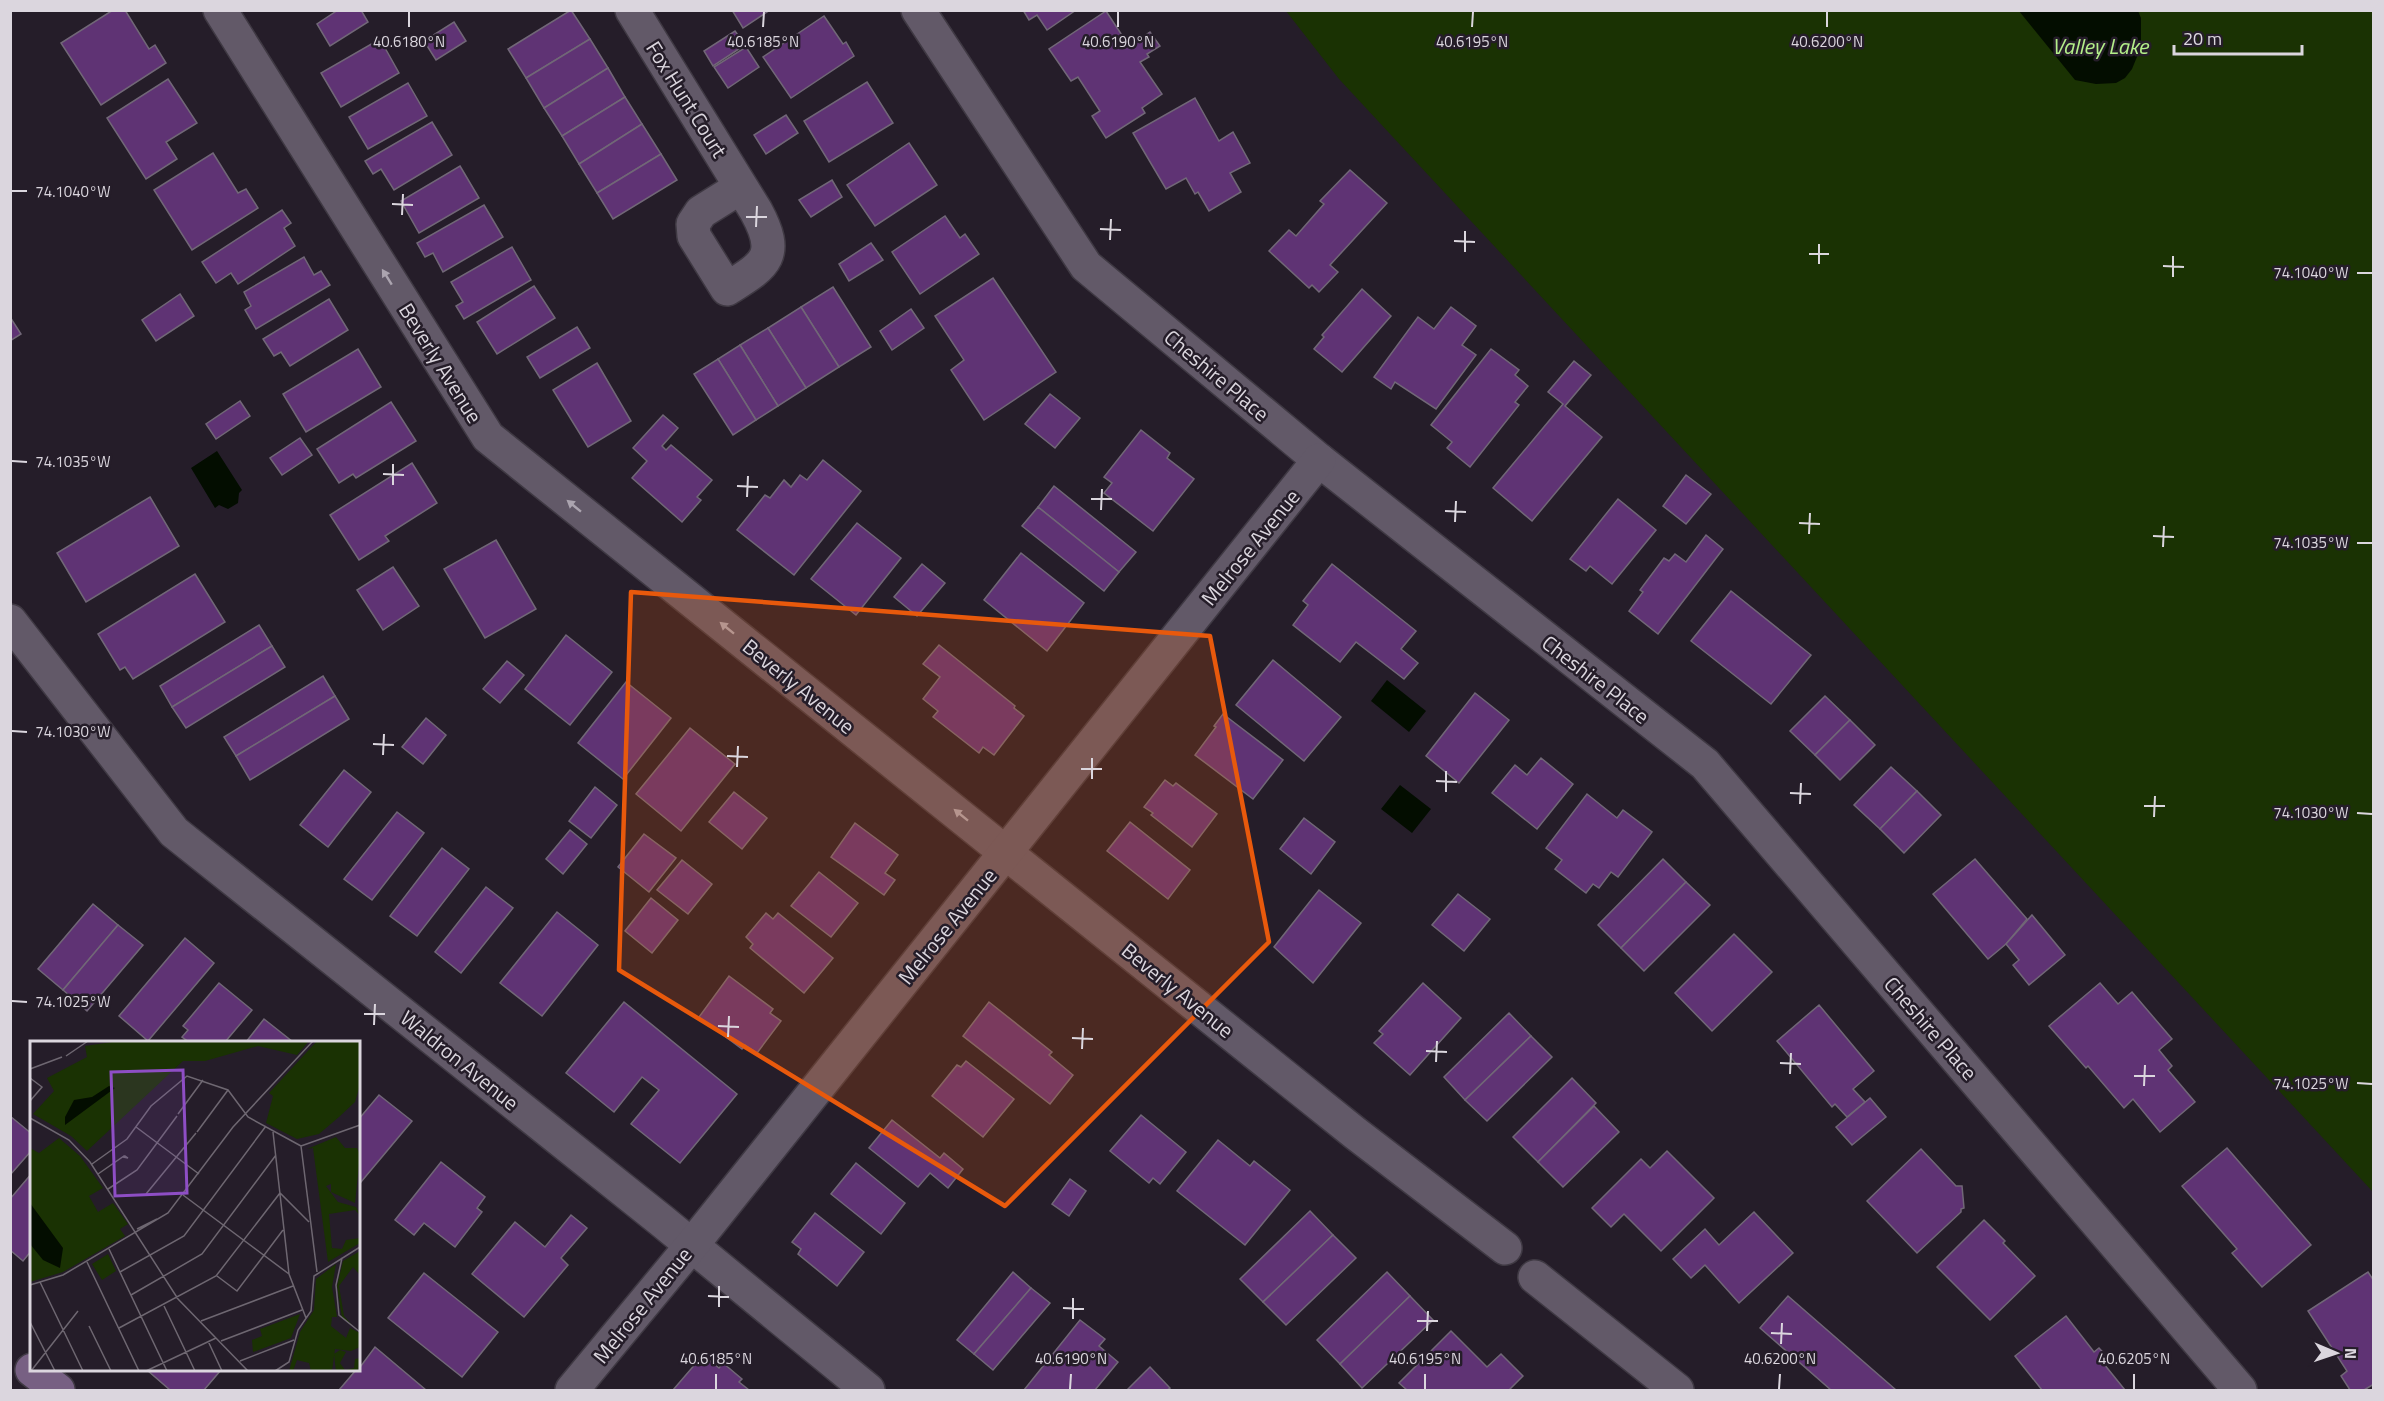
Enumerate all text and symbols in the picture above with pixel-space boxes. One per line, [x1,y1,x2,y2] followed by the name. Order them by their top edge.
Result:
[2174,18,2302,56] scale bar
[2183,25,2222,52] text: 20 m
[2052,29,2150,63] water label: Valley Lake
[373,30,445,53] text: 40.6180°N
[727,30,799,53] text: 40.6185°N
[1082,30,1154,53] text: 40.6190°N
[1436,30,1508,53] text: 40.6195°N
[1791,30,1863,53] text: 40.6200°N
[638,34,736,164] street label: Fox Hunt Court
[35,180,111,203] text: 74.1040°W
[2273,261,2349,284] text: 74.1040°W
[382,269,393,285] one-way arrow
[391,297,491,429] street label: Beverly Avenue
[1157,321,1277,429] street label: Cheshire Place
[35,450,111,473] text: 74.1035°W
[1193,482,1307,612] street label: Melrose Avenue
[567,501,582,513] one-way arrow
[2273,531,2349,554] text: 74.1035°W
[720,622,735,635] one-way arrow
[1535,627,1657,731] street label: Cheshire Place
[736,631,862,741] street label: Beverly Avenue
[35,720,111,743] text: 74.1030°W
[2273,801,2349,824] text: 74.1030°W
[953,809,969,822] one-way arrow
[890,861,1004,991] street label: Melrose Avenue
[1115,935,1241,1045] street label: Beverly Avenue
[1877,969,1985,1087] street label: Cheshire Place
[35,990,111,1013] text: 74.1025°W
[394,1002,526,1118] street label: Waldron Avenue
[30,1041,360,1371] inset map
[2273,1072,2349,1095] text: 74.1025°W
[585,1240,699,1370] street label: Melrose Avenue
[2306,1323,2366,1383] north arrow
[680,1347,752,1370] text: 40.6185°N
[1035,1347,1107,1370] text: 40.6190°N
[1389,1347,1461,1370] text: 40.6195°N
[1744,1347,1816,1370] text: 40.6200°N
[2098,1347,2170,1370] text: 40.6205°N
[2339,1348,2363,1359] text: N

